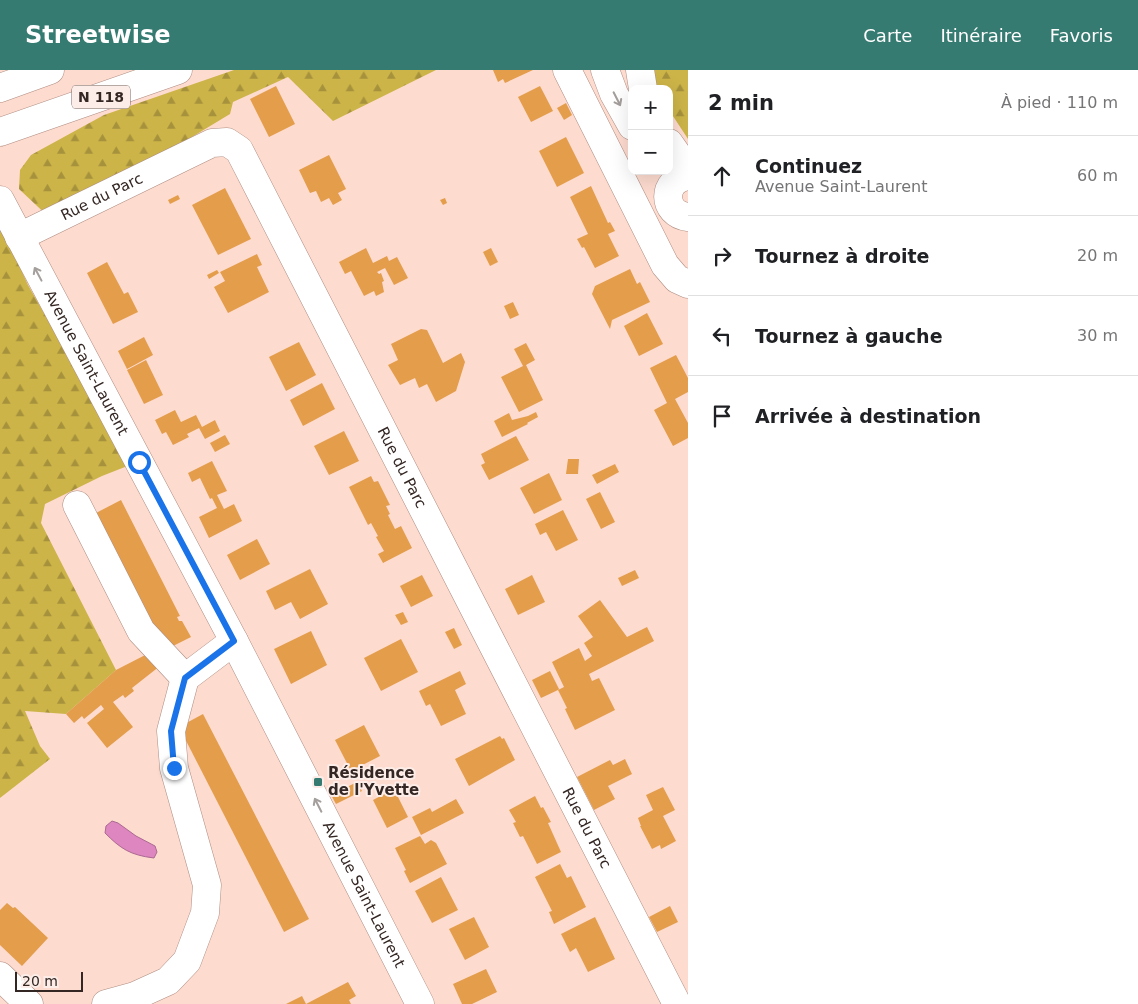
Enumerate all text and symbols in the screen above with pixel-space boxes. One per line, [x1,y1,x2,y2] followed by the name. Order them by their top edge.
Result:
[25,21,171,49] text: Streetwise
[863,25,912,46] text: Carte
[940,25,1022,46] text: Itinéraire
[1050,25,1113,46] text: Favoris
[628,85,673,175] map controls
[628,85,673,130] button: +
[72,86,130,108] road number: N 118
[612,91,622,106] one-way arrow
[708,91,774,115] text: 2 min
[1001,93,1118,112] text: À pied · 110 m
[628,130,673,175] button: −
[755,155,862,177] text: Continuez
[708,162,736,190] icon: ahead
[1077,166,1118,185] text: 60 m
[58,169,146,224] street label: Rue du Parc
[755,177,927,196] text: Avenue Saint-Laurent
[708,242,736,270] icon: right
[755,245,929,267] text: Tournez à droite
[1077,246,1118,265] text: 20 m
[33,267,42,282] one-way arrow
[40,287,132,438] street label: Avenue Saint-Laurent
[708,322,736,350] icon: left
[755,325,943,347] text: Tournez à gauche
[1077,326,1118,345] text: 30 m
[708,402,736,430] icon: arrive
[755,405,981,427] text: Arrivée à destination
[374,424,430,511] street label: Rue du Parc
[128,451,151,474] route start
[163,757,186,780] route end
[328,764,419,799] place label: Résidence de l'Yvette
[312,776,324,788] marker: Résidence de l'Yvette
[558,784,615,872] street label: Rue du Parc
[313,798,322,813] one-way arrow
[319,818,409,971] street label: Avenue Saint-Laurent
[15,969,82,992] scale bar
[22,973,58,989] text: 20 m

